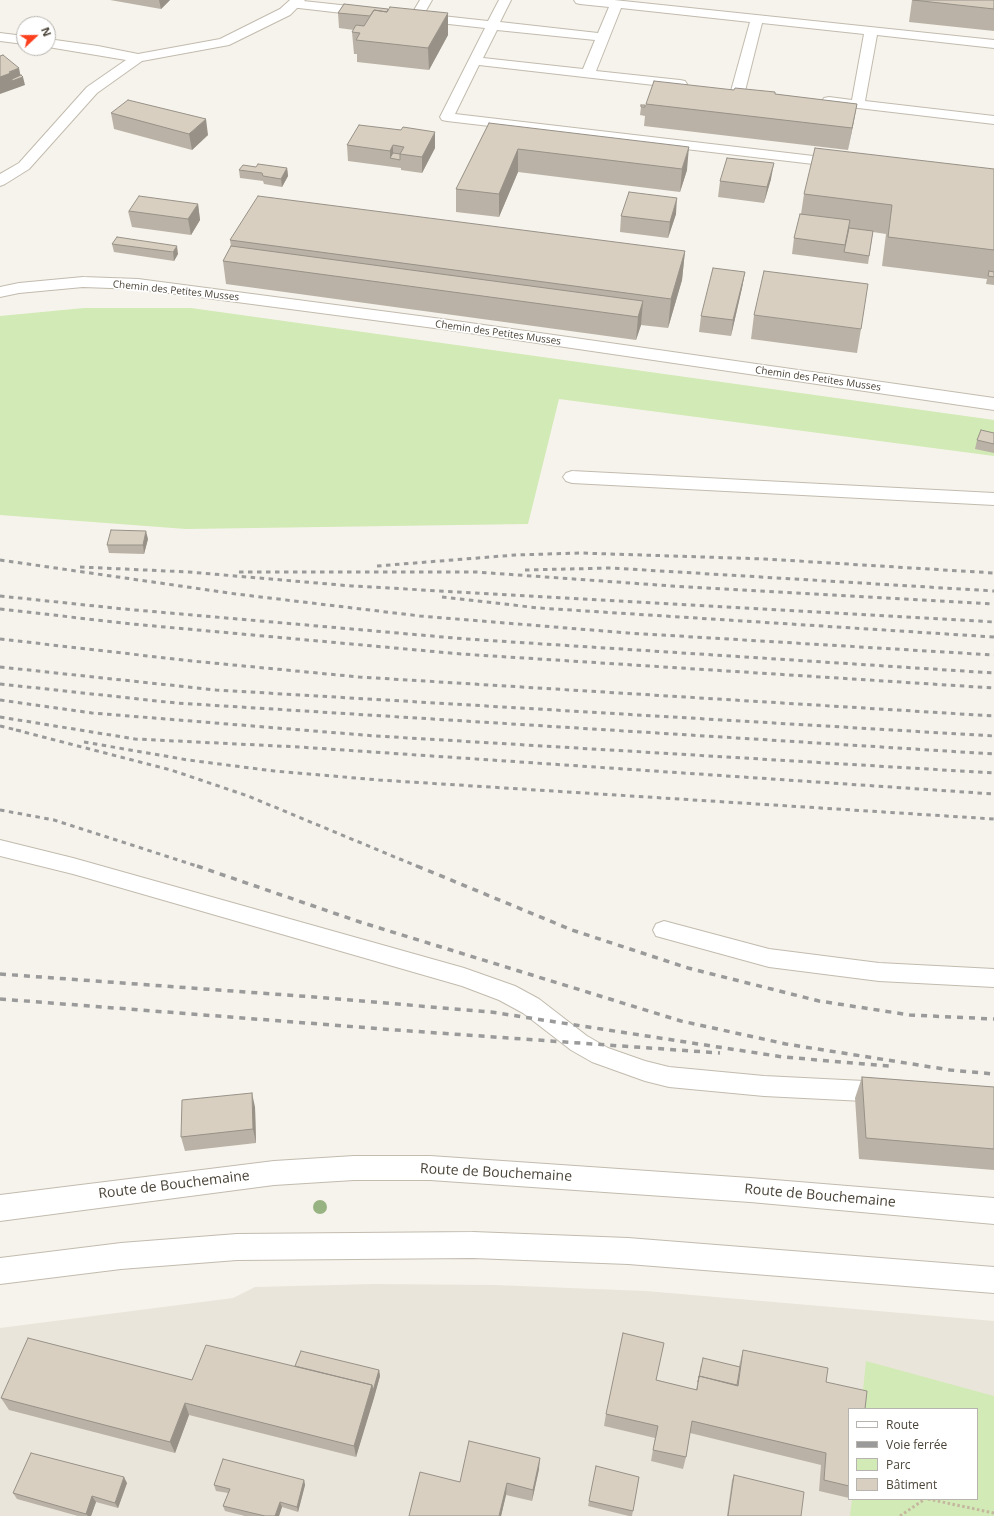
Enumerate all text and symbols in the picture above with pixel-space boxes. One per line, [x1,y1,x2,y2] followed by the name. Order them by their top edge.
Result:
[16,16,56,56] north arrow
[38,25,55,39] text: N
[112,278,240,304] street label: Chemin des Petites Musses
[434,318,562,348] street label: Chemin des Petites Musses
[754,364,882,394] street label: Chemin des Petites Musses
[420,1161,572,1185] street label: Route de Bouchemaine
[97,1167,251,1203] street label: Route de Bouchemaine
[743,1181,897,1211] street label: Route de Bouchemaine
[848,1408,978,1500] legend
[886,1416,919,1433] text: Route
[886,1436,947,1453] text: Voie ferrée
[886,1456,911,1473] text: Parc
[886,1476,937,1493] text: Bâtiment

